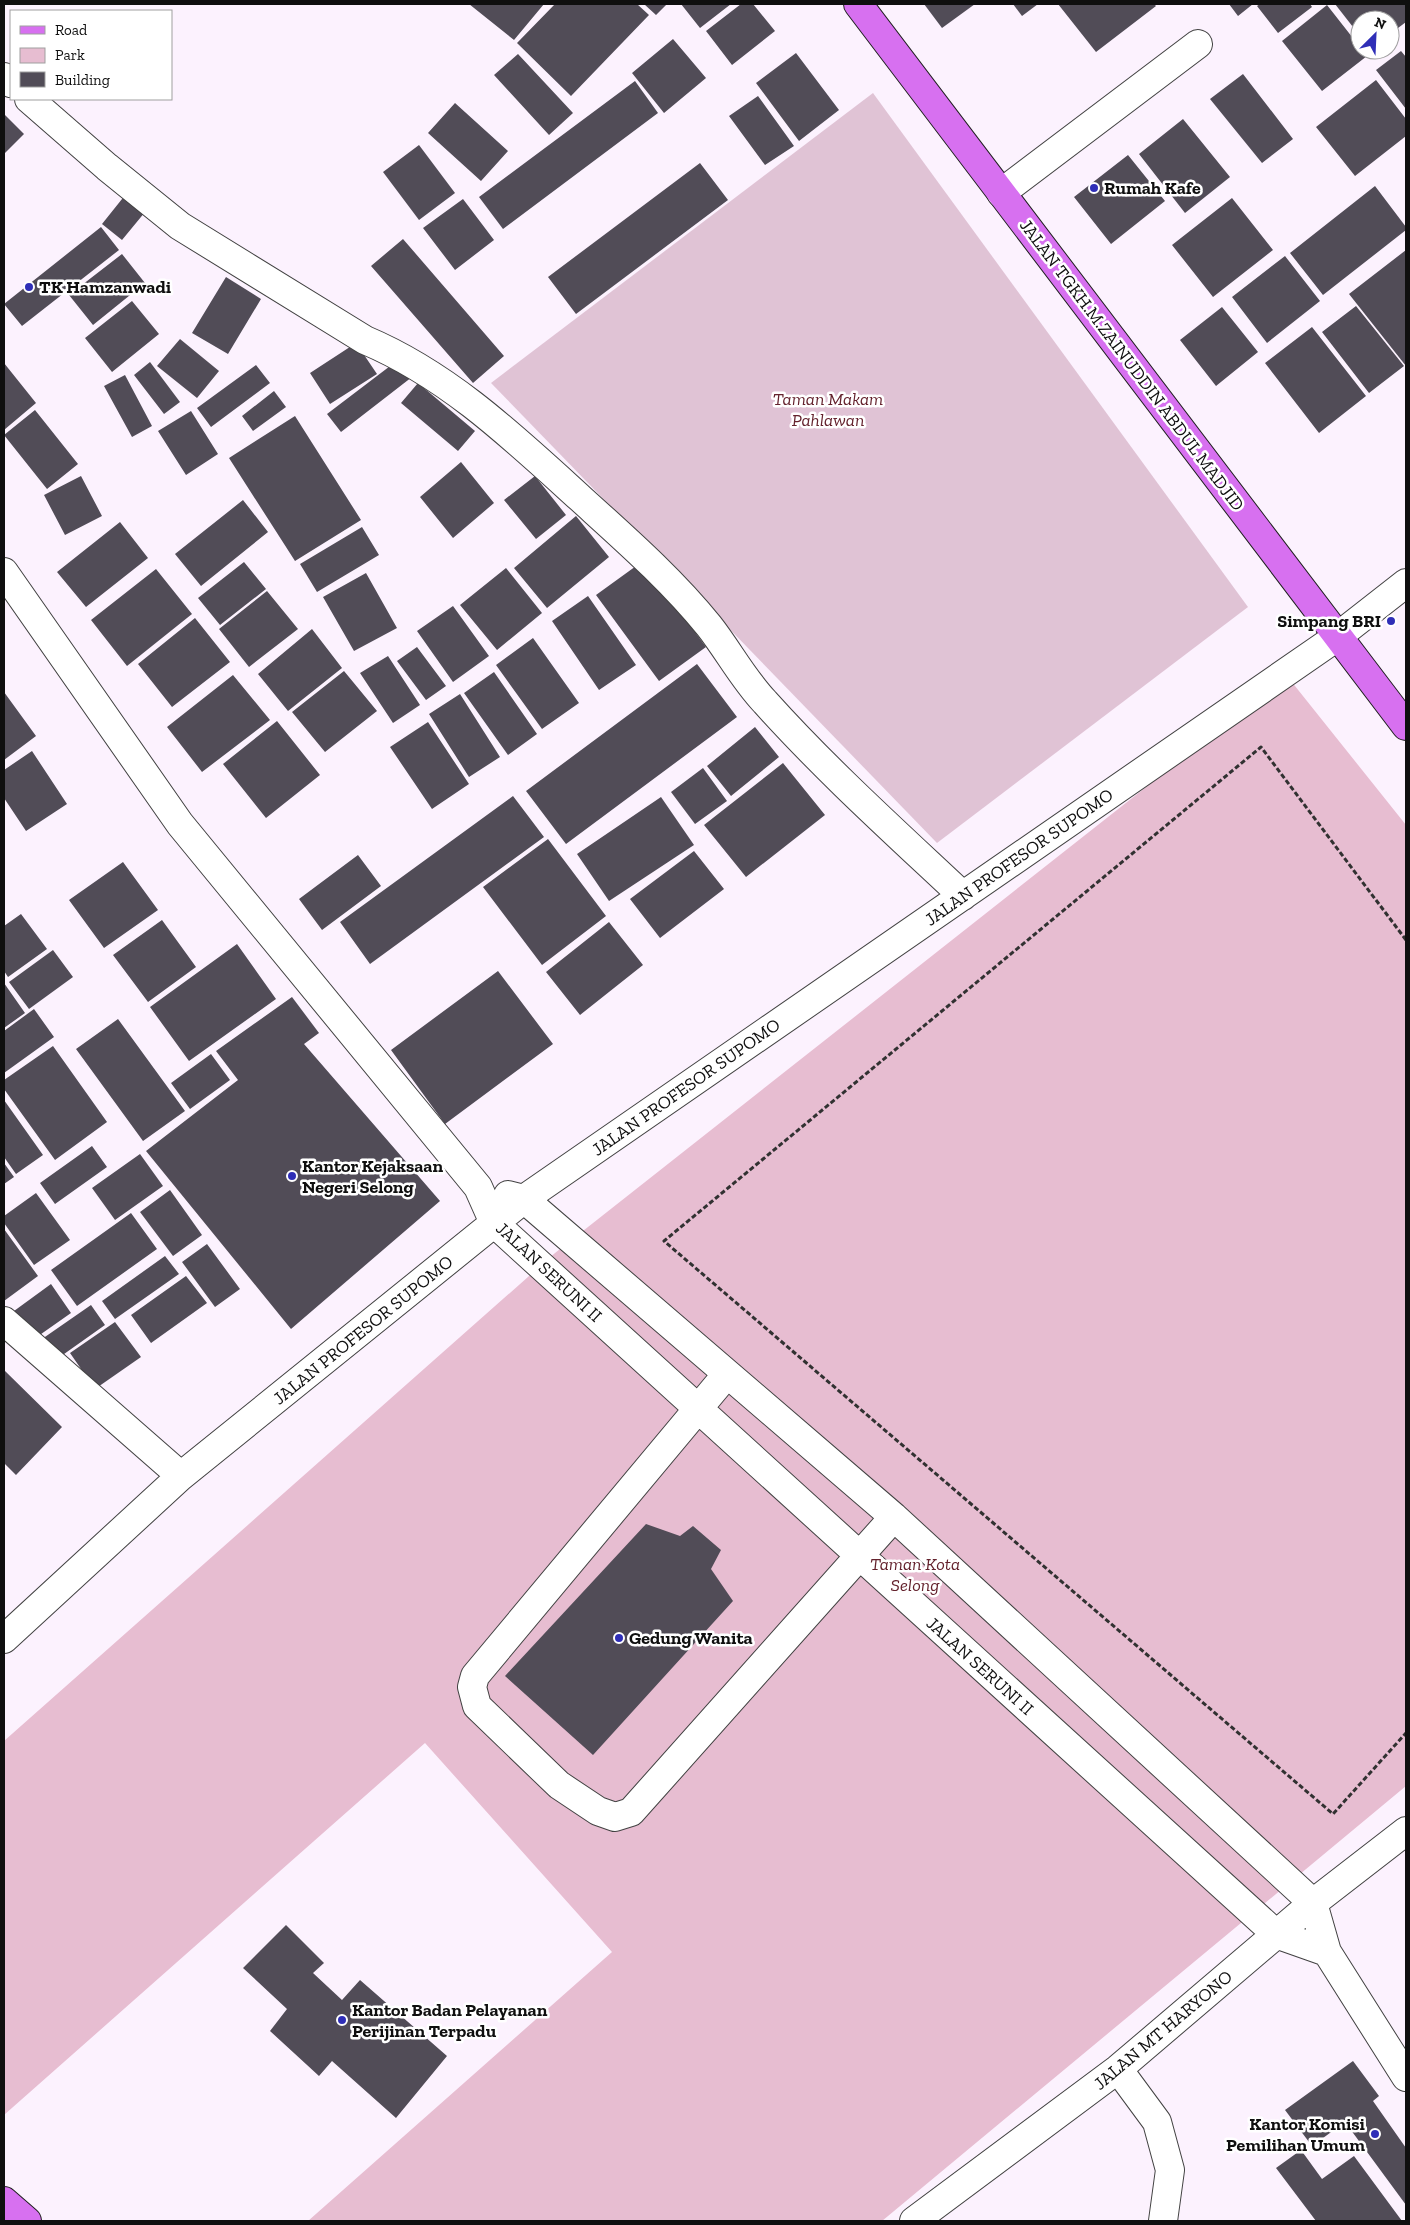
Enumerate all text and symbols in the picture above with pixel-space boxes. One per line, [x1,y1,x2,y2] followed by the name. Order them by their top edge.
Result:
[10,10,172,100] legend
[1350,10,1400,60] north arrow
[1372,14,1389,34] text: N
[55,21,88,39] text: Road
[55,46,85,64] text: Park
[55,71,110,89] text: Building
[1104,177,1201,199] place label: Rumah Kafe
[1088,182,1100,194] marker: Rumah Kafe
[1015,215,1249,515] street label: JALAN TGKH.M.ZAINUDDIN ABDUL MADJID
[39,276,172,298] place label: TK Hamzanwadi
[23,281,35,293] marker: TK Hamzanwadi
[773,388,883,431] park label: Taman Makam Pahlawan
[1277,610,1381,632] place label: Simpang BRI
[1385,615,1397,627] marker: Simpang BRI
[921,783,1117,931] street label: JALAN PROFESOR SUPOMO
[588,1013,784,1161] street label: JALAN PROFESOR SUPOMO
[302,1155,443,1198] place label: Kantor Kejaksaan Negeri Selong
[286,1170,298,1182] marker: Kantor Kejaksaan Negeri Selong
[491,1217,607,1327] street label: JALAN SERUNI II
[269,1251,457,1409] street label: JALAN PROFESOR SUPOMO
[870,1553,960,1596] park label: Taman Kota Selong
[922,1612,1038,1720] street label: JALAN SERUNI II
[629,1627,753,1649] place label: Gedung Wanita
[613,1632,625,1644] marker: Gedung Wanita
[1089,1966,1237,2094] street label: JALAN MT HARYONO
[352,1999,548,2042] place label: Kantor Badan Pelayanan Perijinan Terpadu
[336,2014,348,2026] marker: Kantor Badan Pelayanan Perijinan Terpadu
[1226,2113,1366,2156] place label: Kantor Komisi Pemilihan Umum
[1369,2128,1381,2140] marker: Kantor Komisi Pemilihan Umum

